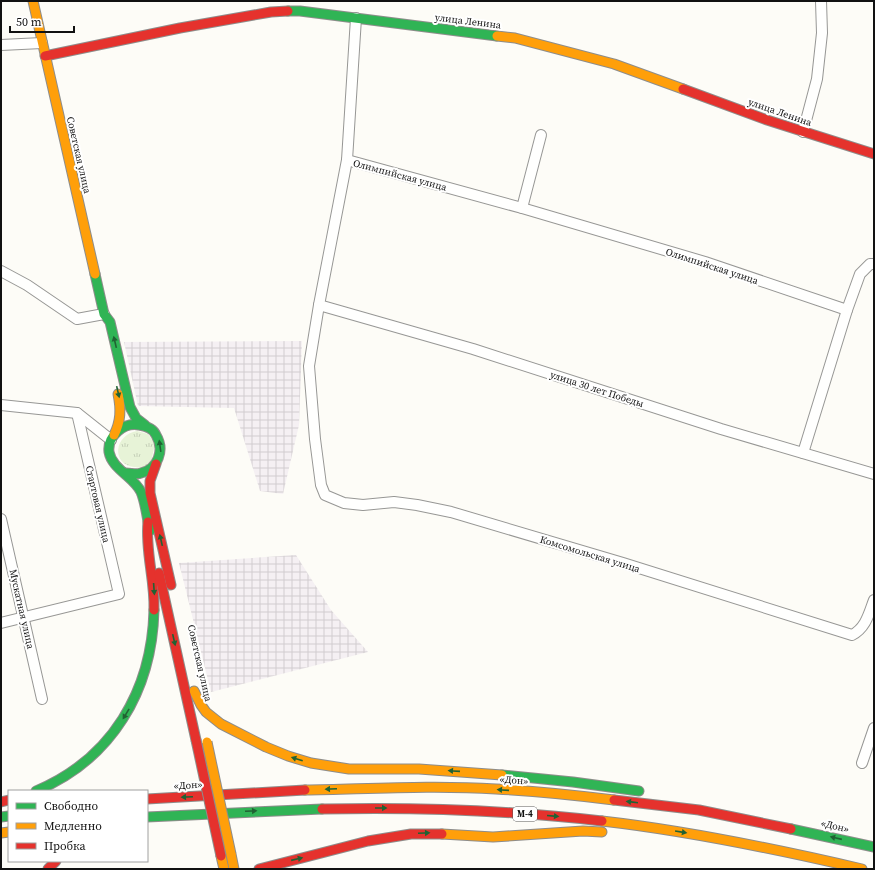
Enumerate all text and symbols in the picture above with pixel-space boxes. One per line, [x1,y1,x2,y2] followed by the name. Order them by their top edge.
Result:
[10,8,74,34] scale bar
[434,10,503,32] street label: улица Ленина
[16,14,42,30] text: 50 m
[746,95,814,129] street label: улица Ленина
[64,115,94,196] street label: Советская улица
[352,156,449,194] street label: Олимпийская улица
[664,245,761,287] street label: Олимпийская улица
[112,335,118,347] one-way arrow
[549,368,646,410] street label: улица 30 лет Победы
[115,386,121,399] one-way arrow
[157,440,163,452] one-way arrow
[83,464,113,545] street label: Стартовая улица
[538,533,642,576] street label: Комсомольская улица
[157,534,163,546] one-way arrow
[7,568,38,651] street label: Мускатная улица
[150,583,157,595] one-way arrow
[185,623,215,704] street label: Советская улица
[171,633,177,646] one-way arrow
[122,708,129,720] one-way arrow
[291,756,303,762] one-way arrow
[448,768,460,775] one-way arrow
[499,773,529,787] street label: «Дон»
[173,778,203,792] street label: «Дон»
[324,786,337,792] one-way arrow
[497,786,509,793] one-way arrow
[8,790,148,862] legend
[181,793,193,800] one-way arrow
[44,798,99,814] text: Свободно
[626,799,638,805] one-way arrow
[375,805,388,811] one-way arrow
[513,807,537,821] road number: М-4
[245,808,257,815] one-way arrow
[546,812,559,819] one-way arrow
[820,816,850,836] street label: «Дон»
[44,818,102,834] text: Медленно
[675,829,688,835] one-way arrow
[418,830,430,837] one-way arrow
[830,834,842,840] one-way arrow
[44,838,87,854] text: Пробка
[291,855,303,861] one-way arrow

